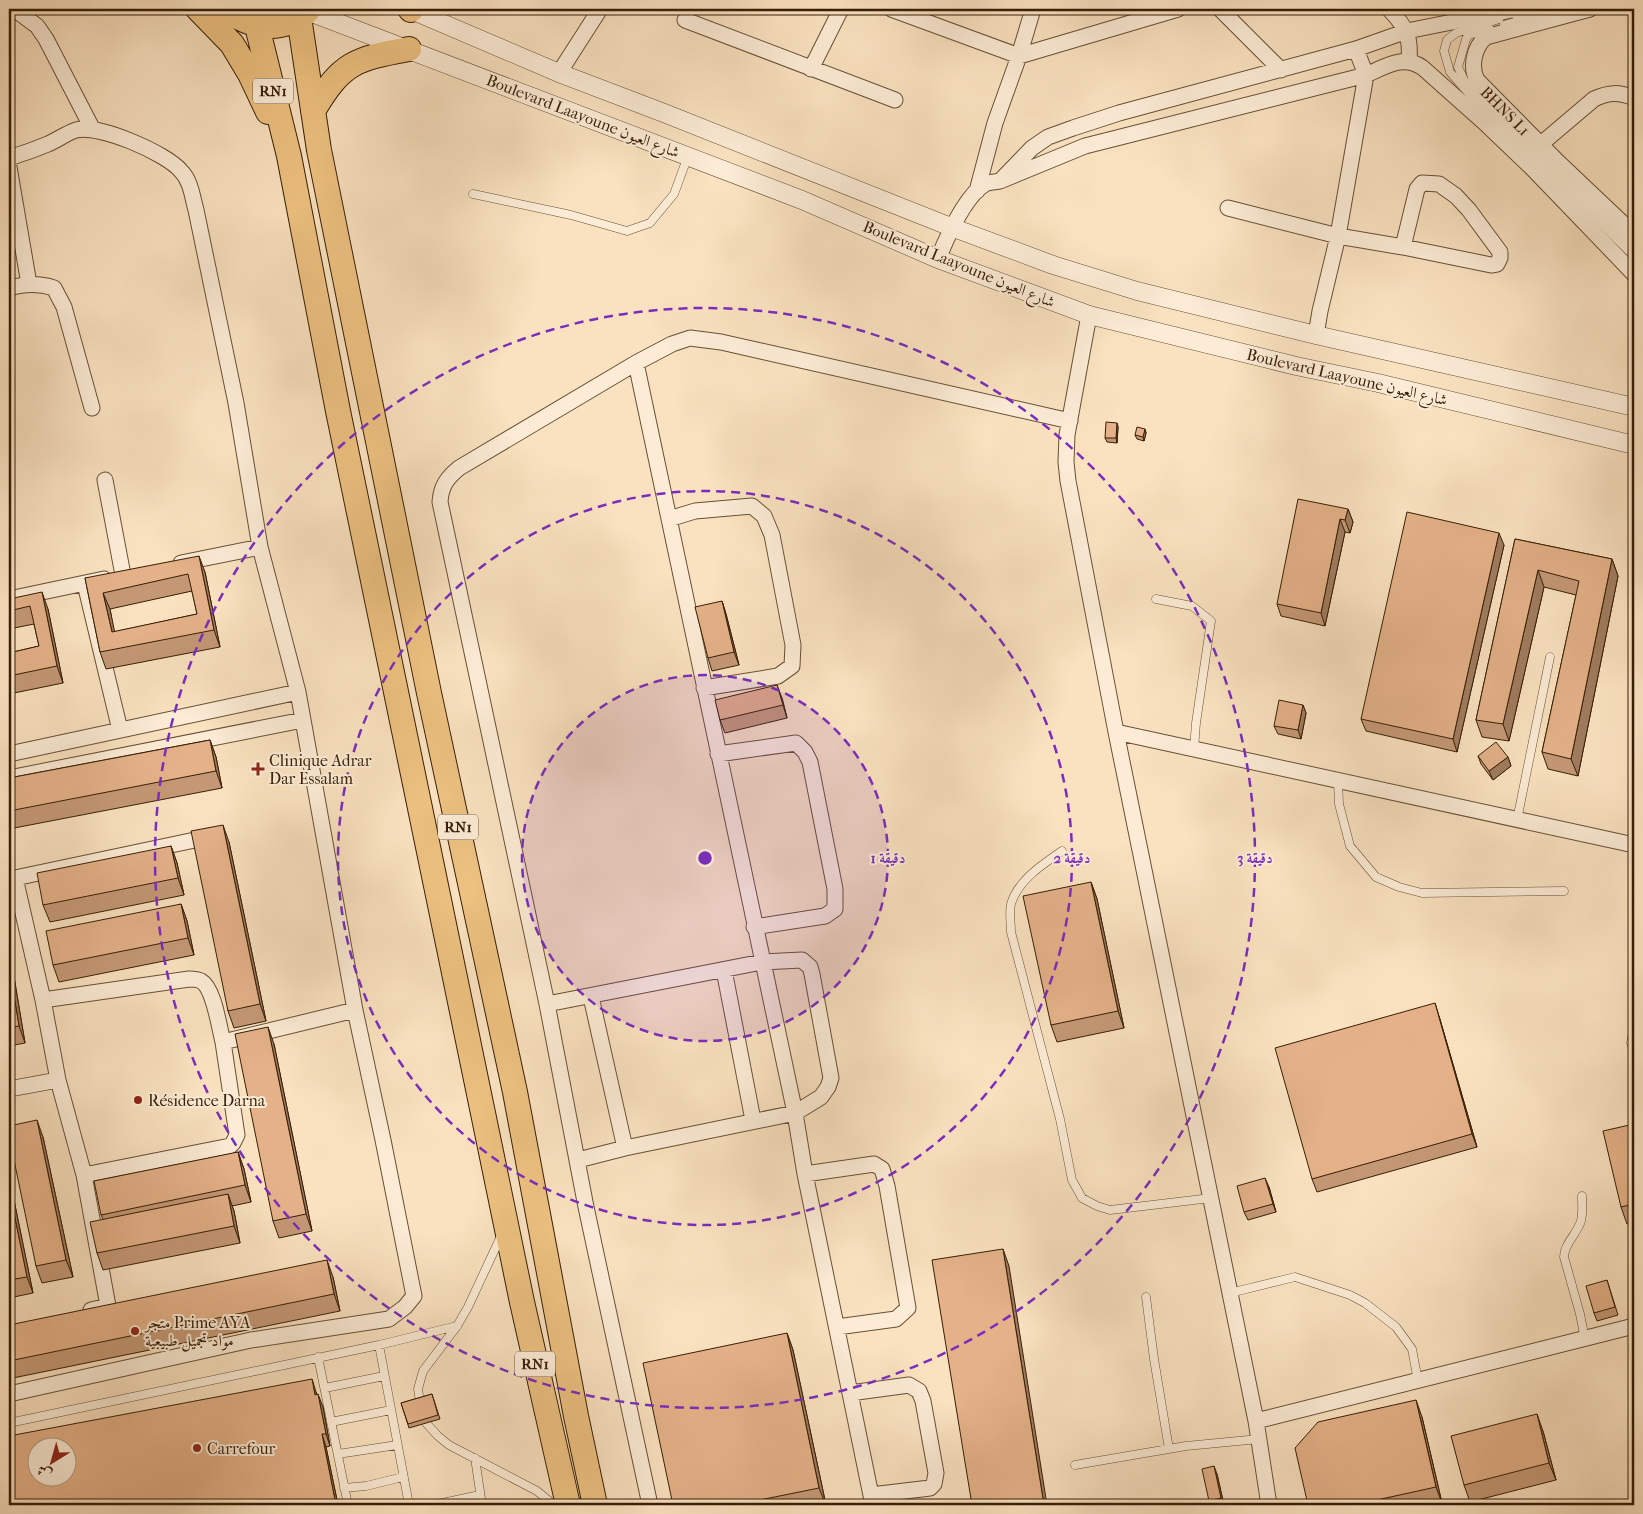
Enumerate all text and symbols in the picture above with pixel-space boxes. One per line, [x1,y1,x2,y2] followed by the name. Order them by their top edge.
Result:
[482,70,682,165] street label: Boulevard Laayoune شارع العيون
[253,78,293,104] road number: RN1
[1476,82,1534,140] street label: BHNS L1
[859,217,1058,315] street label: Boulevard Laayoune شارع العيون
[1244,345,1449,413] street label: Boulevard Laayoune شارع العيون
[269,751,372,788] place label: Clinique Adrar Dar Essalam
[251,762,265,776] marker: Clinique Adrar Dar Essalam
[438,814,478,840] road number: RN1
[696,849,714,867] centre of rings
[871,849,905,867] text: 1 دقيقة
[1053,849,1091,867] text: 2 دقيقة
[1237,849,1273,867] text: 3 دقيقة
[148,1091,266,1110] place label: Résidence Darna
[132,1094,144,1106] marker: Résidence Darna
[143,1313,251,1352] place label: متجر Prime AYA مواد تجميل طبيعية
[129,1325,141,1337] marker: متجر Prime AYA مواد تجميل طبيعية
[515,1352,555,1376] road number: RN1
[28,1436,78,1486] north arrow
[207,1439,276,1458] place label: Carrefour
[191,1442,203,1454] marker: Carrefour
[34,1461,55,1483] text: ش

